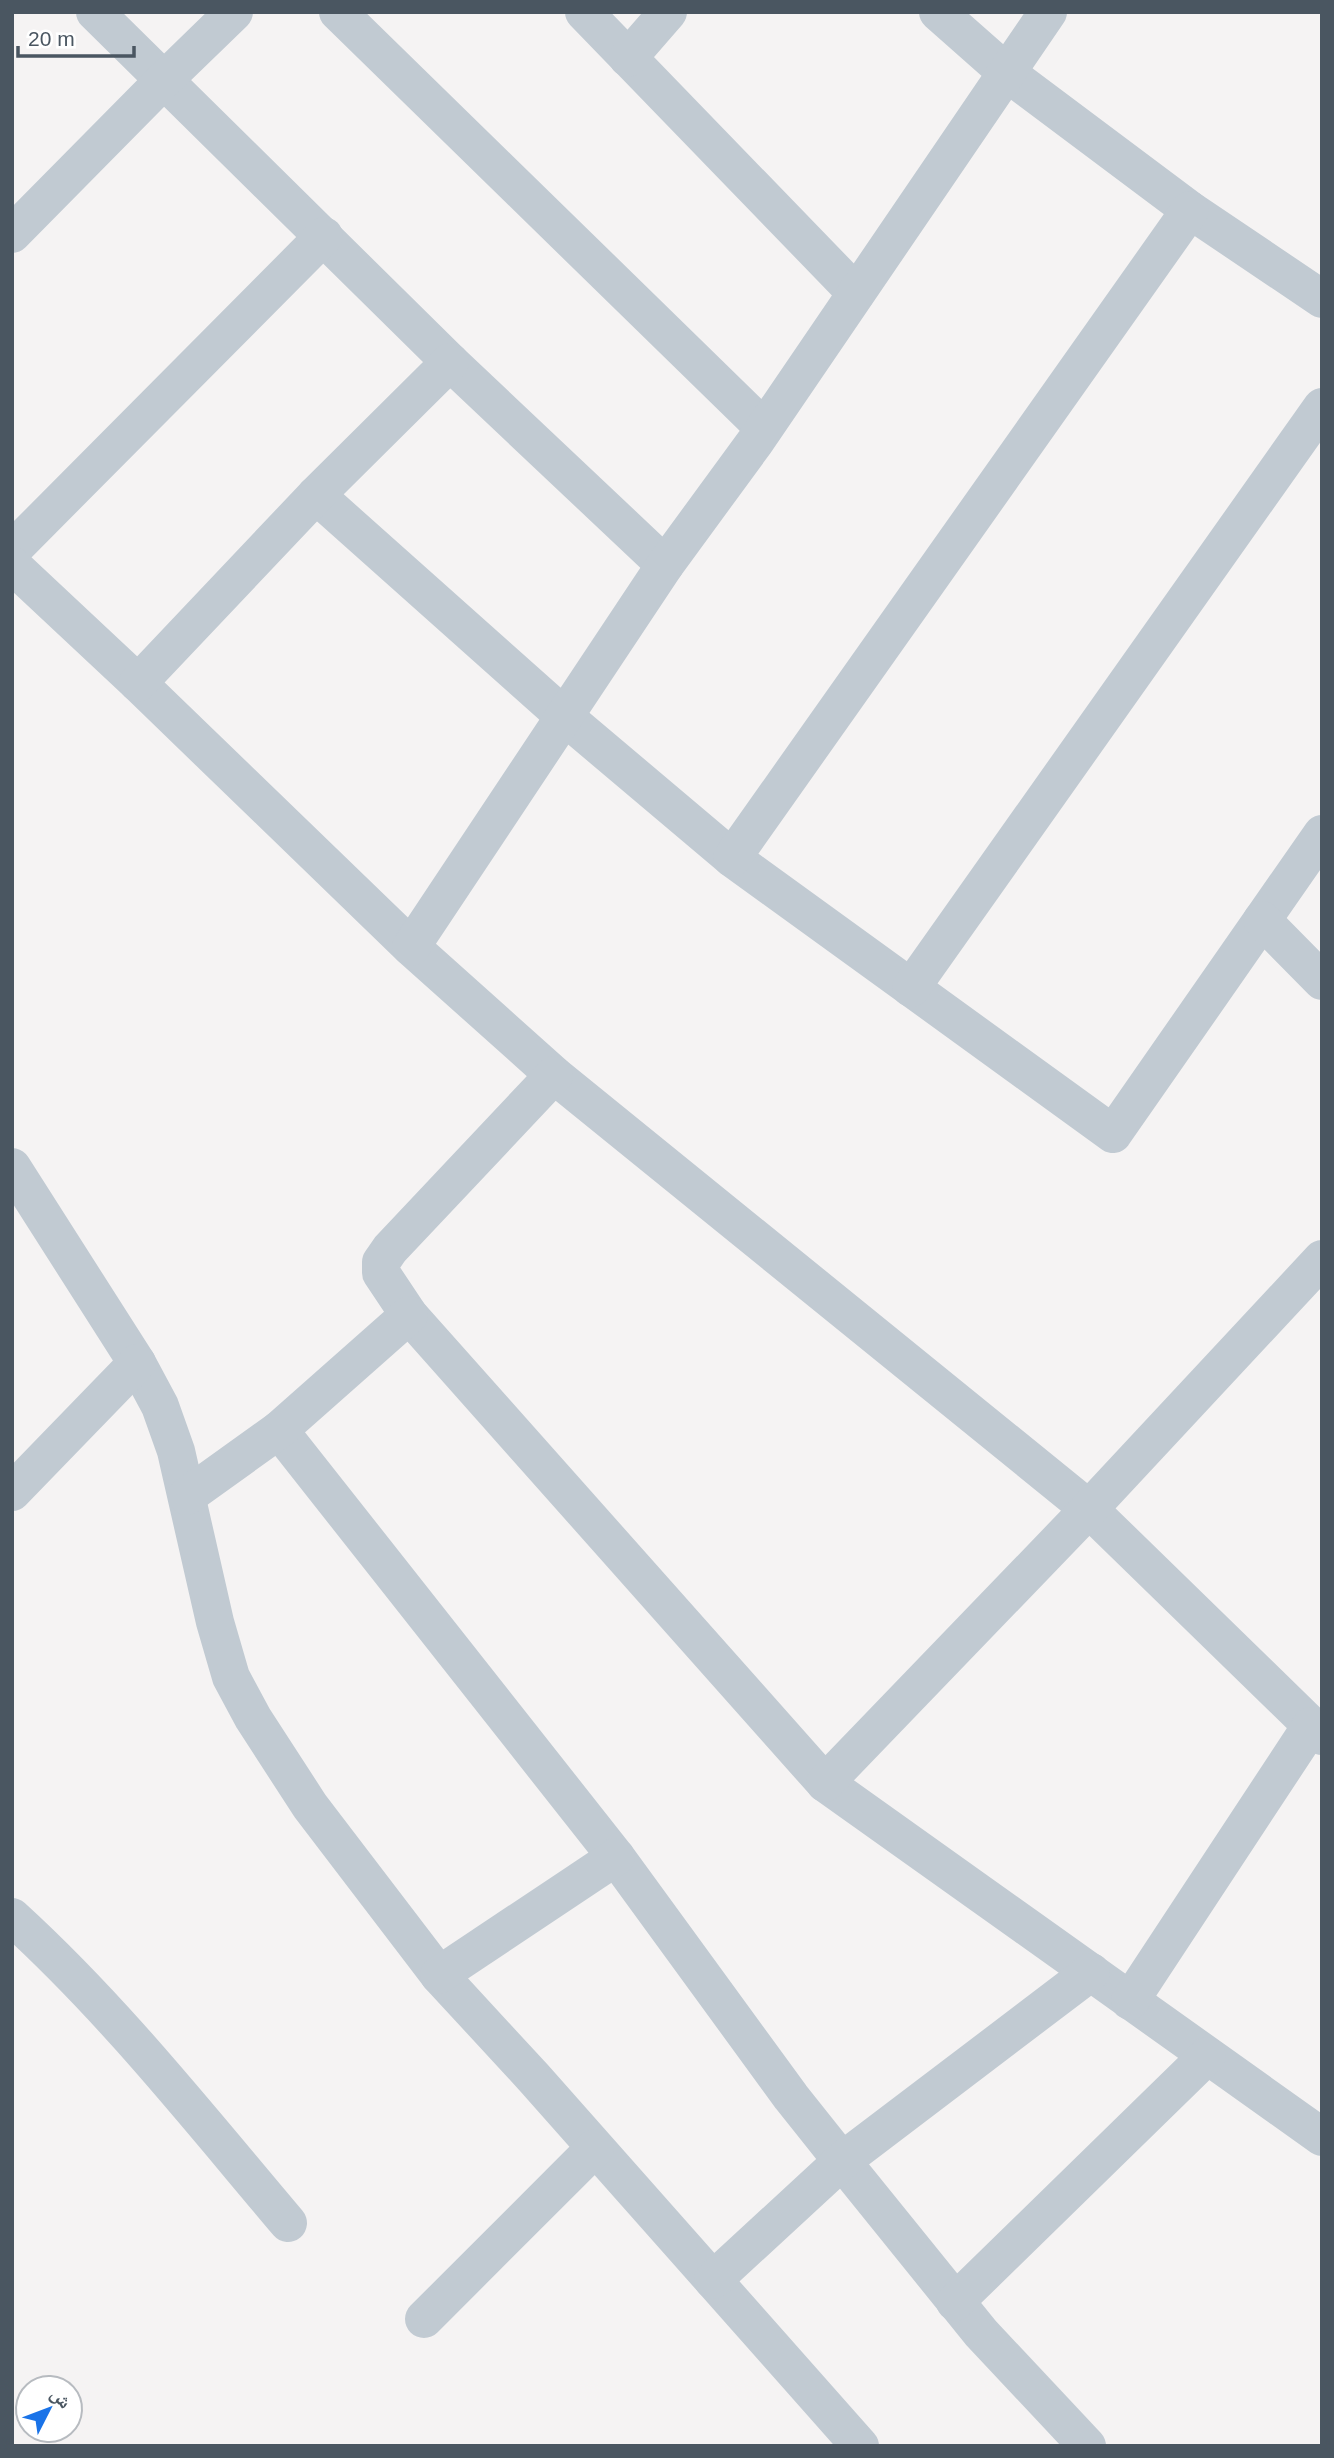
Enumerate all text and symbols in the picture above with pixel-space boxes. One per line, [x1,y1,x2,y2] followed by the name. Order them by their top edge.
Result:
[18,14,133,58] scale bar
[28,27,75,50] text: 20 m
[14,2374,84,2444] north arrow
[46,2383,76,2413] text: ش

